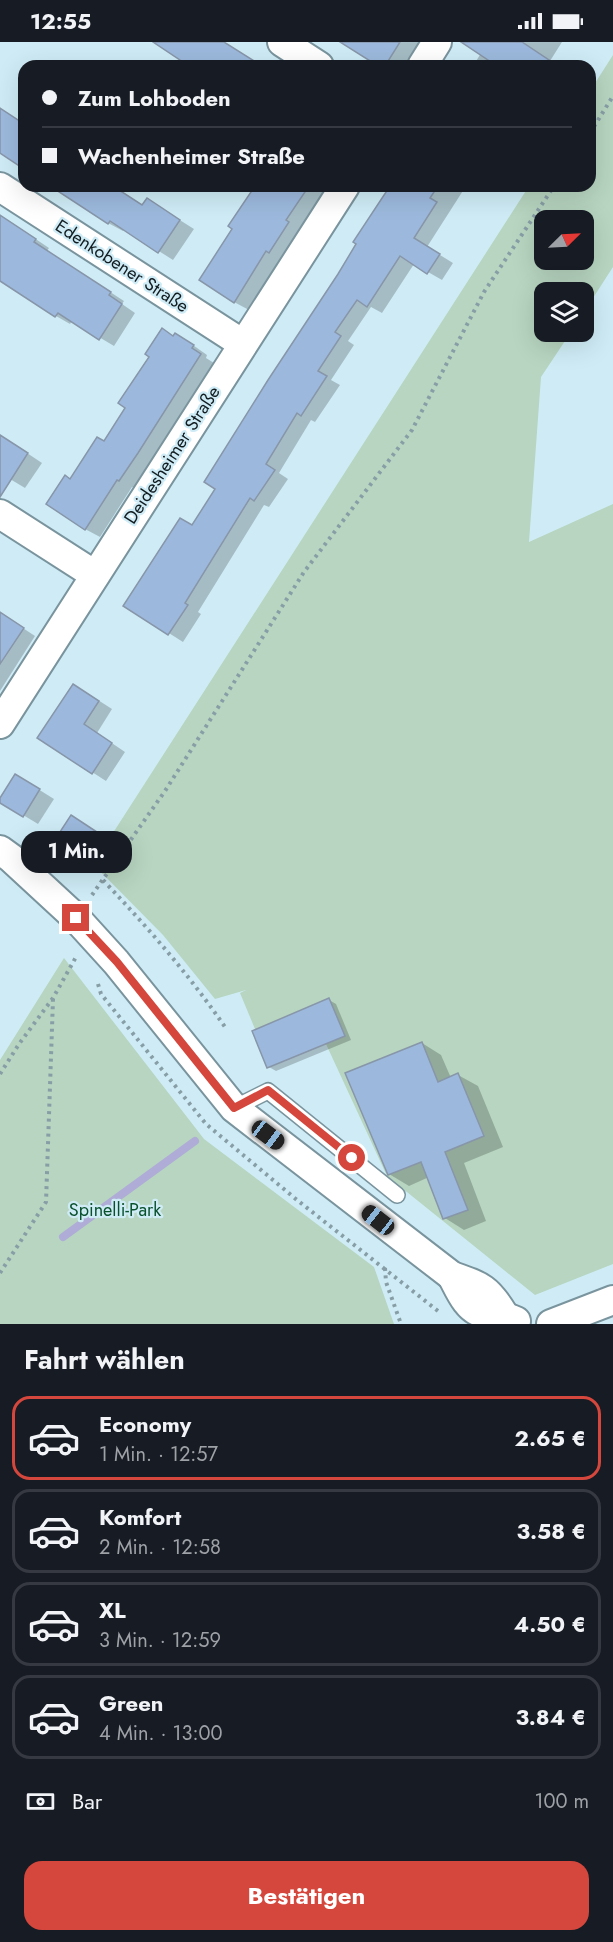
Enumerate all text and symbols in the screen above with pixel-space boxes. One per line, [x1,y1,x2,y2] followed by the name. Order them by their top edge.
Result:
[30,5,91,37] text: 12:55
[78,82,231,114] text: Zum Lohboden
[78,140,305,172] text: Wachenheimer Straße
[534,210,594,270] north arrow
[534,210,594,342] map controls
[50,213,194,319] street label: Edenkobener Straße
[534,282,594,342] button: layers
[118,381,226,529] street label: Deidesheimer Straße
[20,831,132,873] callout: 1 Min.
[48,837,105,866] text: 1 Min.
[62,904,89,931] route end
[248,1117,288,1153] car
[338,1144,365,1171] route start
[69,1197,161,1223] park label: Spinelli-Park
[358,1202,398,1238] car
[24,1340,185,1379] text: Fahrt wählen
[99,1408,191,1440] text: Economy
[27,1411,81,1465] icon: car
[515,1422,586,1454] text: 2.65 €
[99,1440,218,1469] text: 1 Min. · 12:57
[99,1501,181,1533] text: Komfort
[27,1504,81,1558] icon: car
[517,1515,586,1547] text: 3.58 €
[99,1533,221,1562] text: 2 Min. · 12:58
[99,1594,126,1626] text: XL
[27,1597,81,1651] icon: car
[514,1608,586,1640] text: 4.50 €
[99,1626,221,1655] text: 3 Min. · 12:59
[99,1687,163,1719] text: Green
[27,1690,81,1744] icon: car
[515,1701,586,1733] text: 3.84 €
[99,1719,222,1748] text: 4 Min. · 13:00
[24,1785,57,1818] icon: cash
[72,1785,102,1817] text: Bar
[534,1787,589,1816] text: 100 m
[24,1861,589,1930] button: Bestätigen

